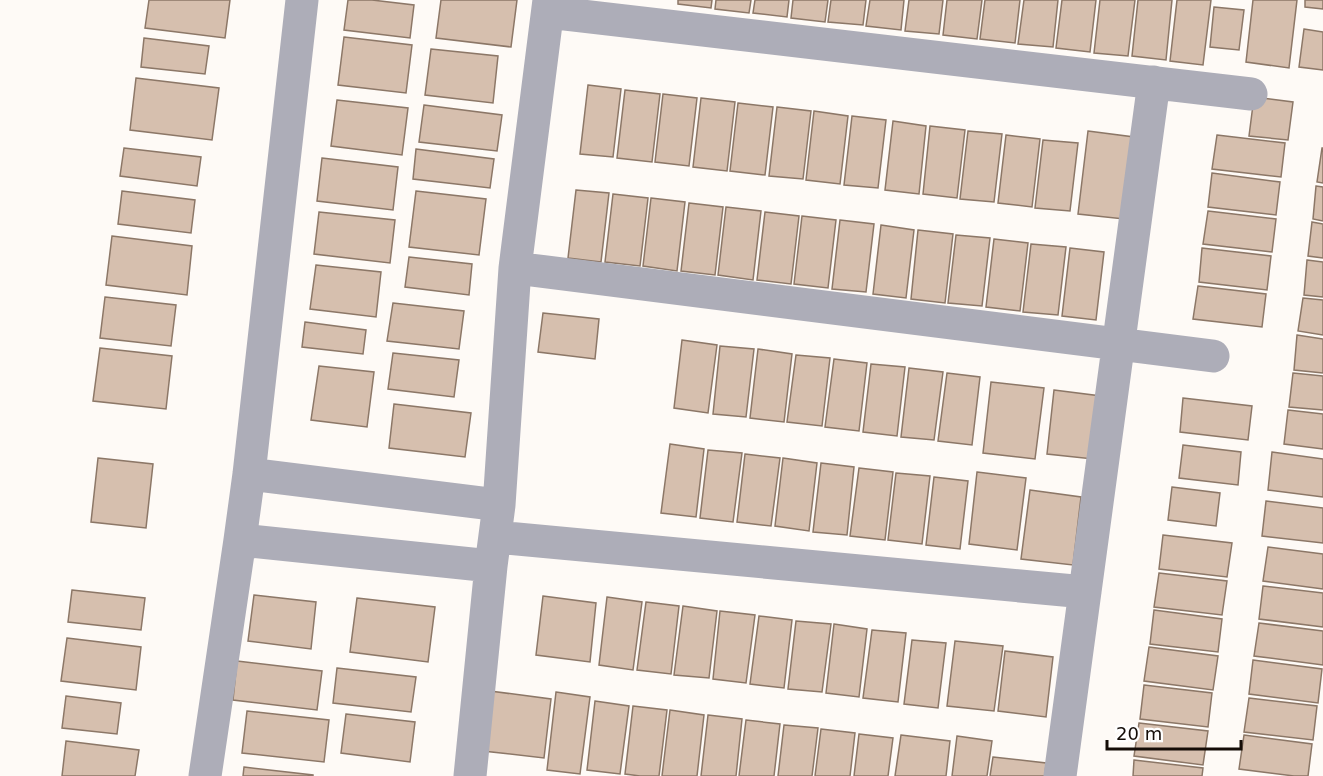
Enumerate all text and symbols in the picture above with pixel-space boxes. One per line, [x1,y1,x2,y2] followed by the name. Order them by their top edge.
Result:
[1107,713,1240,751] scale bar
[1116,723,1162,744] text: 20 m

